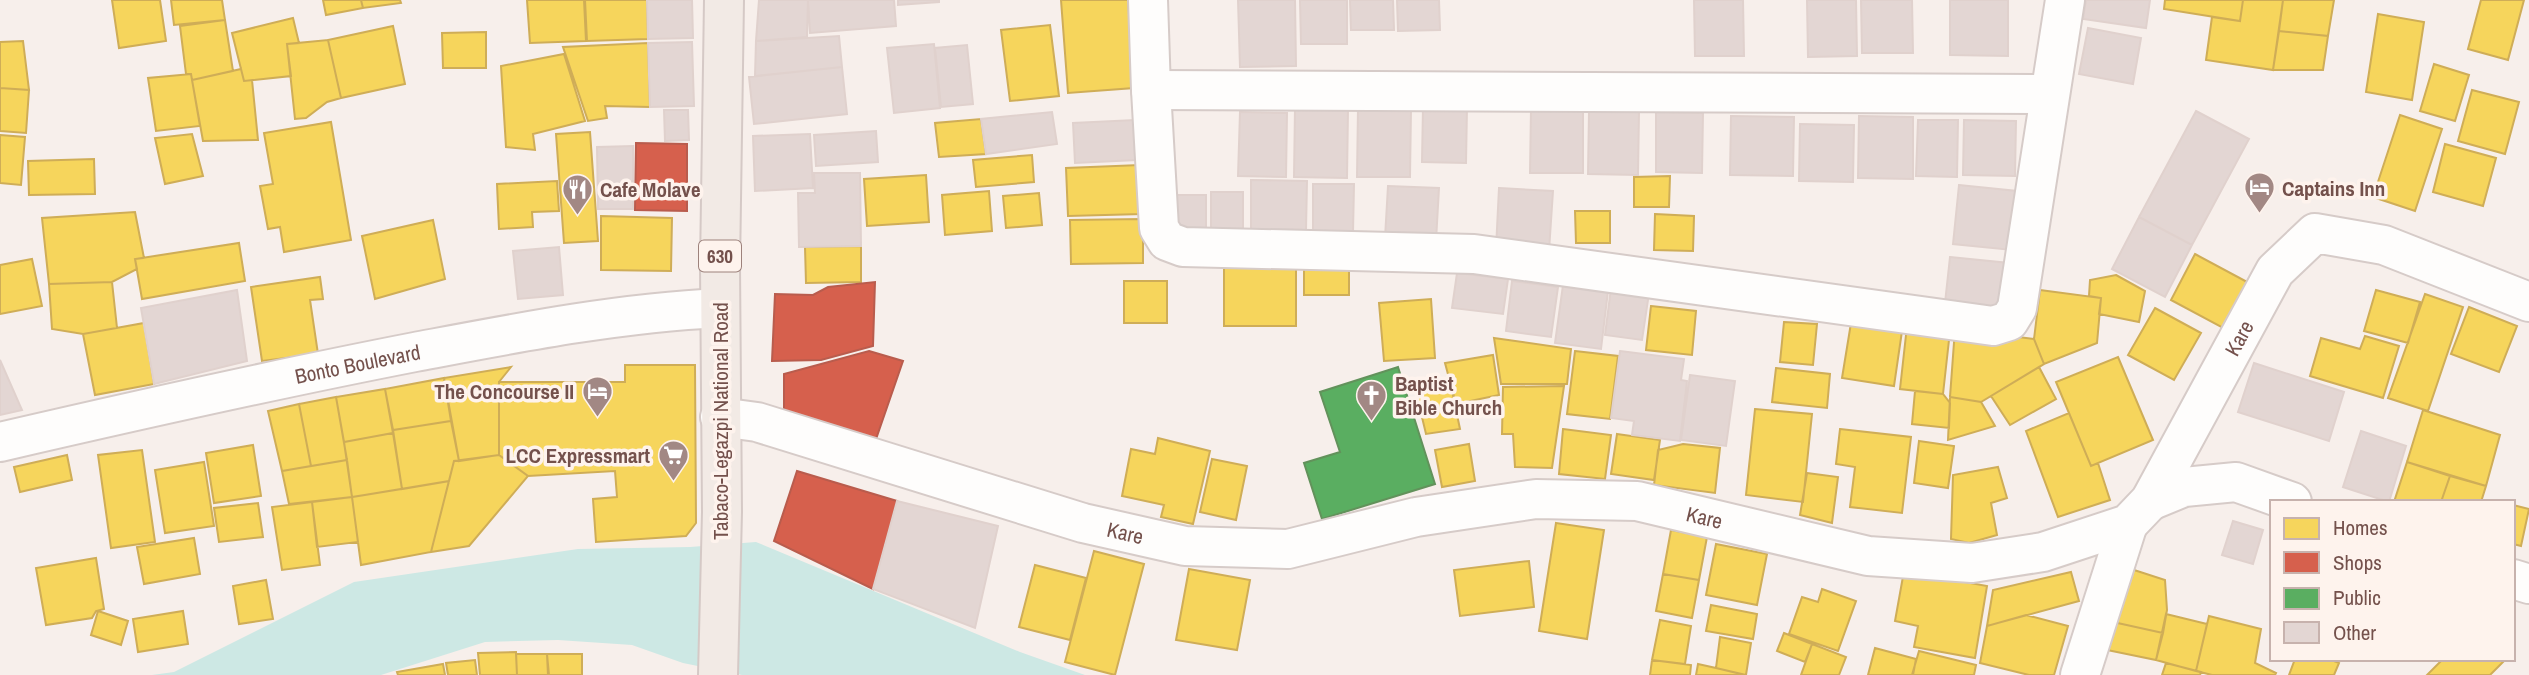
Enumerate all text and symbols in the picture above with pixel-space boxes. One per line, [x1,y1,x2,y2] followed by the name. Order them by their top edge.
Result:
[2242,171,2276,215] hotel icon: Captains Inn
[560,172,594,216] restaurant icon: Cafe Molave
[2282,174,2385,203] place label: Captains Inn
[600,175,701,204] place label: Cafe Molave
[699,240,741,272] road number: 630
[706,302,735,540] street label: Tabaco-Legazpi National Road
[2217,315,2260,361] street label: Kare
[292,337,423,390] street label: Bonto Boulevard
[1395,369,1502,422] place label: Baptist Bible Church
[580,374,614,418] hotel icon: The Concourse II
[434,377,574,406] place label: The Concourse II
[1355,378,1389,422] church icon: Baptist Bible Church
[656,438,690,482] supermarket icon: LCC Expressmart
[505,441,650,470] place label: LCC Expressmart
[1684,499,1726,535] street label: Kare
[2270,500,2515,661] legend
[2333,513,2388,542] text: Homes
[1104,514,1146,551] street label: Kare
[2333,548,2382,577] text: Shops
[2333,583,2381,612] text: Public
[2333,618,2376,647] text: Other

